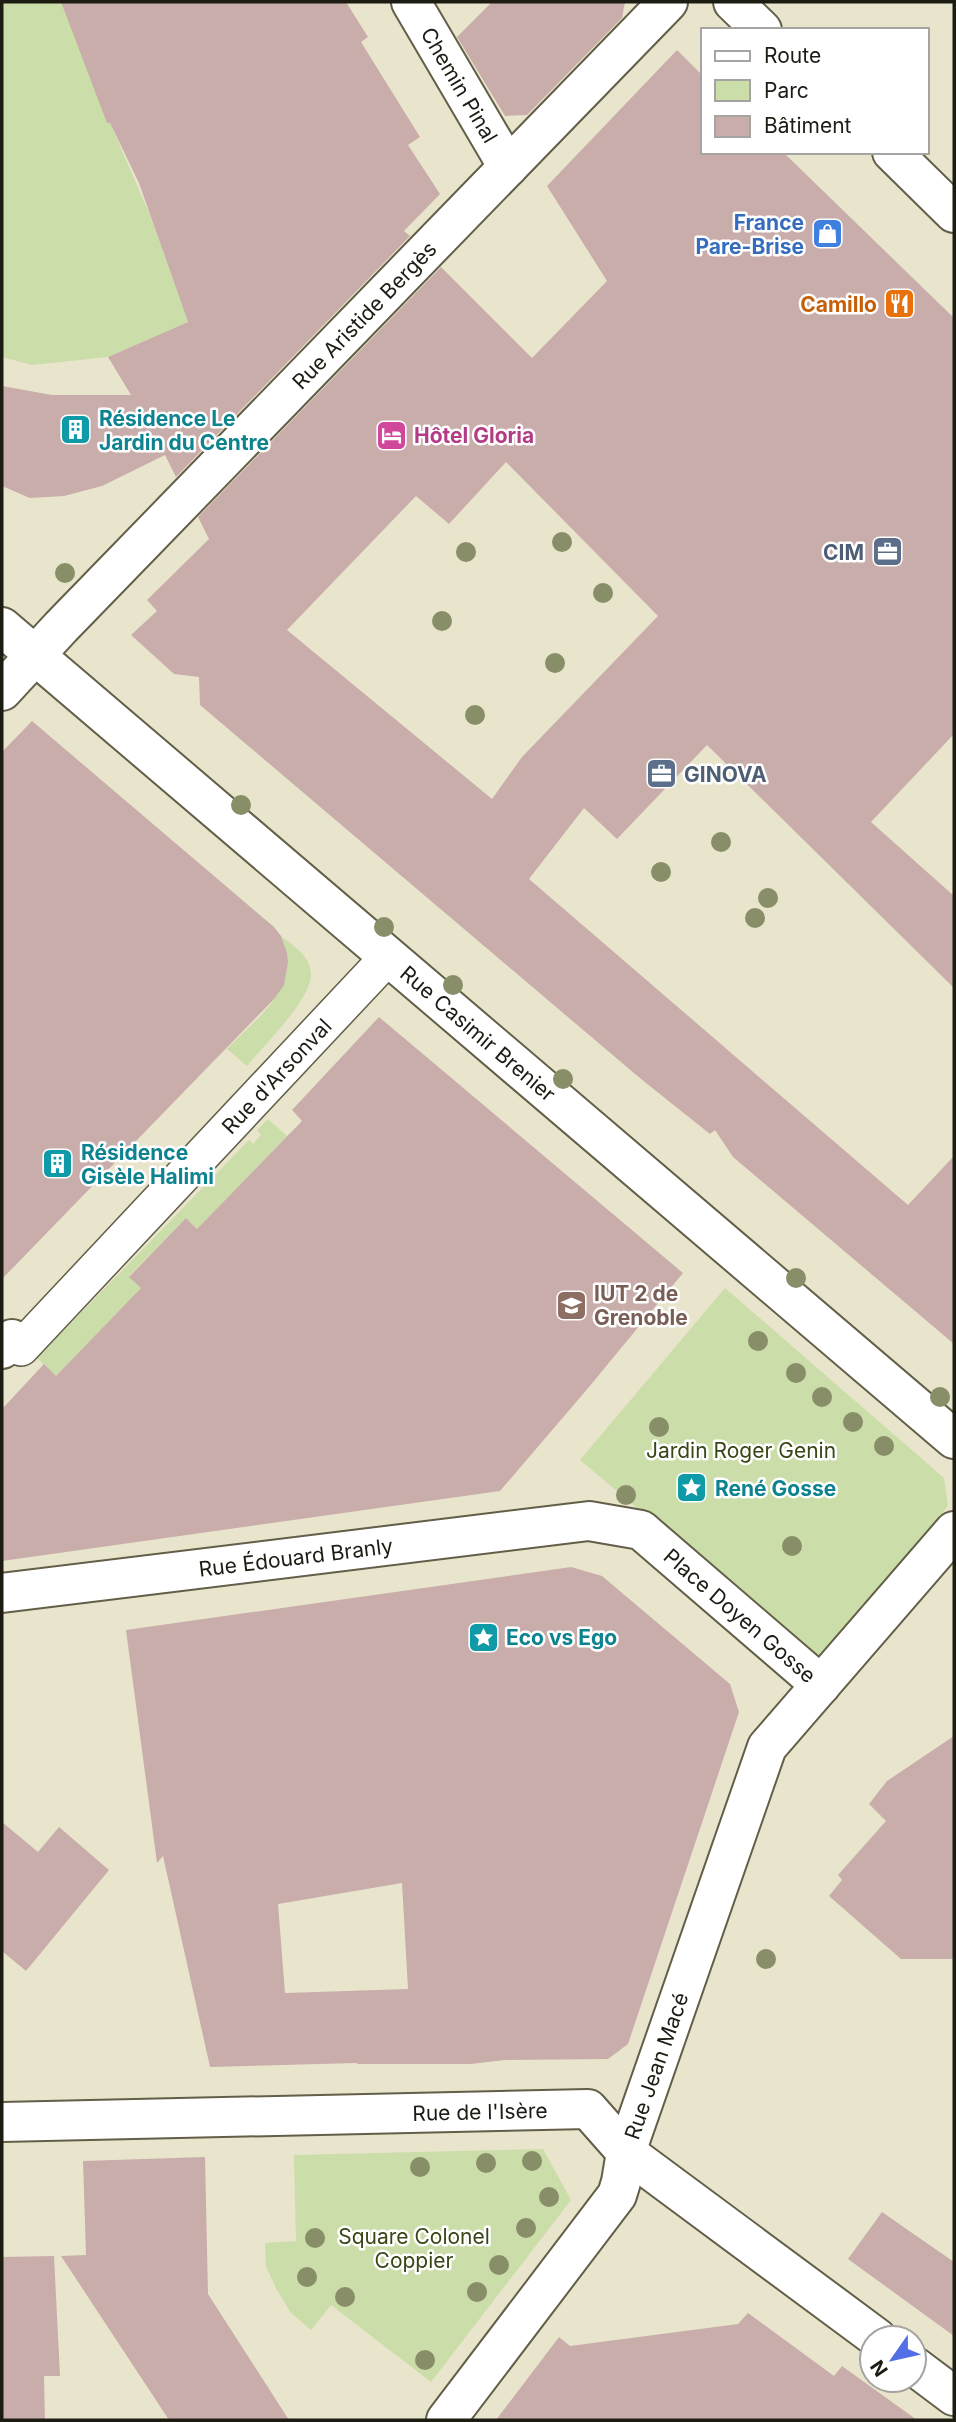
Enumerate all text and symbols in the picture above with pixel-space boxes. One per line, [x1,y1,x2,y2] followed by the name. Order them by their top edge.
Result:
[416,23,503,147] street label: Chemin Pinal
[701,28,928,154] legend
[764,43,821,68] text: Route
[764,78,809,103] text: Parc
[764,113,852,138] text: Bâtiment
[696,210,804,259] place label: France Pare-Brise
[810,217,844,251] shop icon: France Pare-Brise
[287,236,441,394] street label: Rue Aristide Bergès
[883,287,917,321] restaurant icon: Camillo
[800,292,877,317] place label: Camillo
[99,406,269,455] place label: Résidence Le Jardin du Centre
[59,413,93,447] building icon: Résidence Le Jardin du Centre
[374,418,408,452] hotel icon: Hôtel Gloria
[414,423,534,448] place label: Hôtel Gloria
[870,535,904,569] office icon: CIM
[823,540,864,565] place label: CIM
[644,757,678,791] office icon: GINOVA
[684,762,767,787] place label: GINOVA
[396,960,561,1106] street label: Rue Casimir Brenier
[216,1013,336,1139] street label: Rue d'Arsonval
[81,1140,214,1189] place label: Résidence Gisèle Halimi
[41,1147,75,1181] building icon: Résidence Gisèle Halimi
[594,1281,688,1330] place label: IUT 2 de Grenoble
[554,1288,588,1322] school or university icon: IUT 2 de Grenoble
[646,1438,836,1463] park label: Jardin Roger Genin
[675,1471,709,1505] place icon: René Gosse
[715,1476,836,1501] place label: René Gosse
[197,1533,395,1581] street label: Rue Édouard Branly
[659,1543,821,1688] street label: Place Doyen Gosse
[466,1620,500,1654] place icon: Eco vs Ego
[506,1625,617,1650] place label: Eco vs Ego
[619,1989,693,2142] street label: Rue Jean Macé
[412,2097,548,2125] street label: Rue de l'Isère
[338,2224,490,2273] park label: Square Colonel Coppier
[858,2324,928,2394] north arrow
[866,2356,893,2381] text: N

